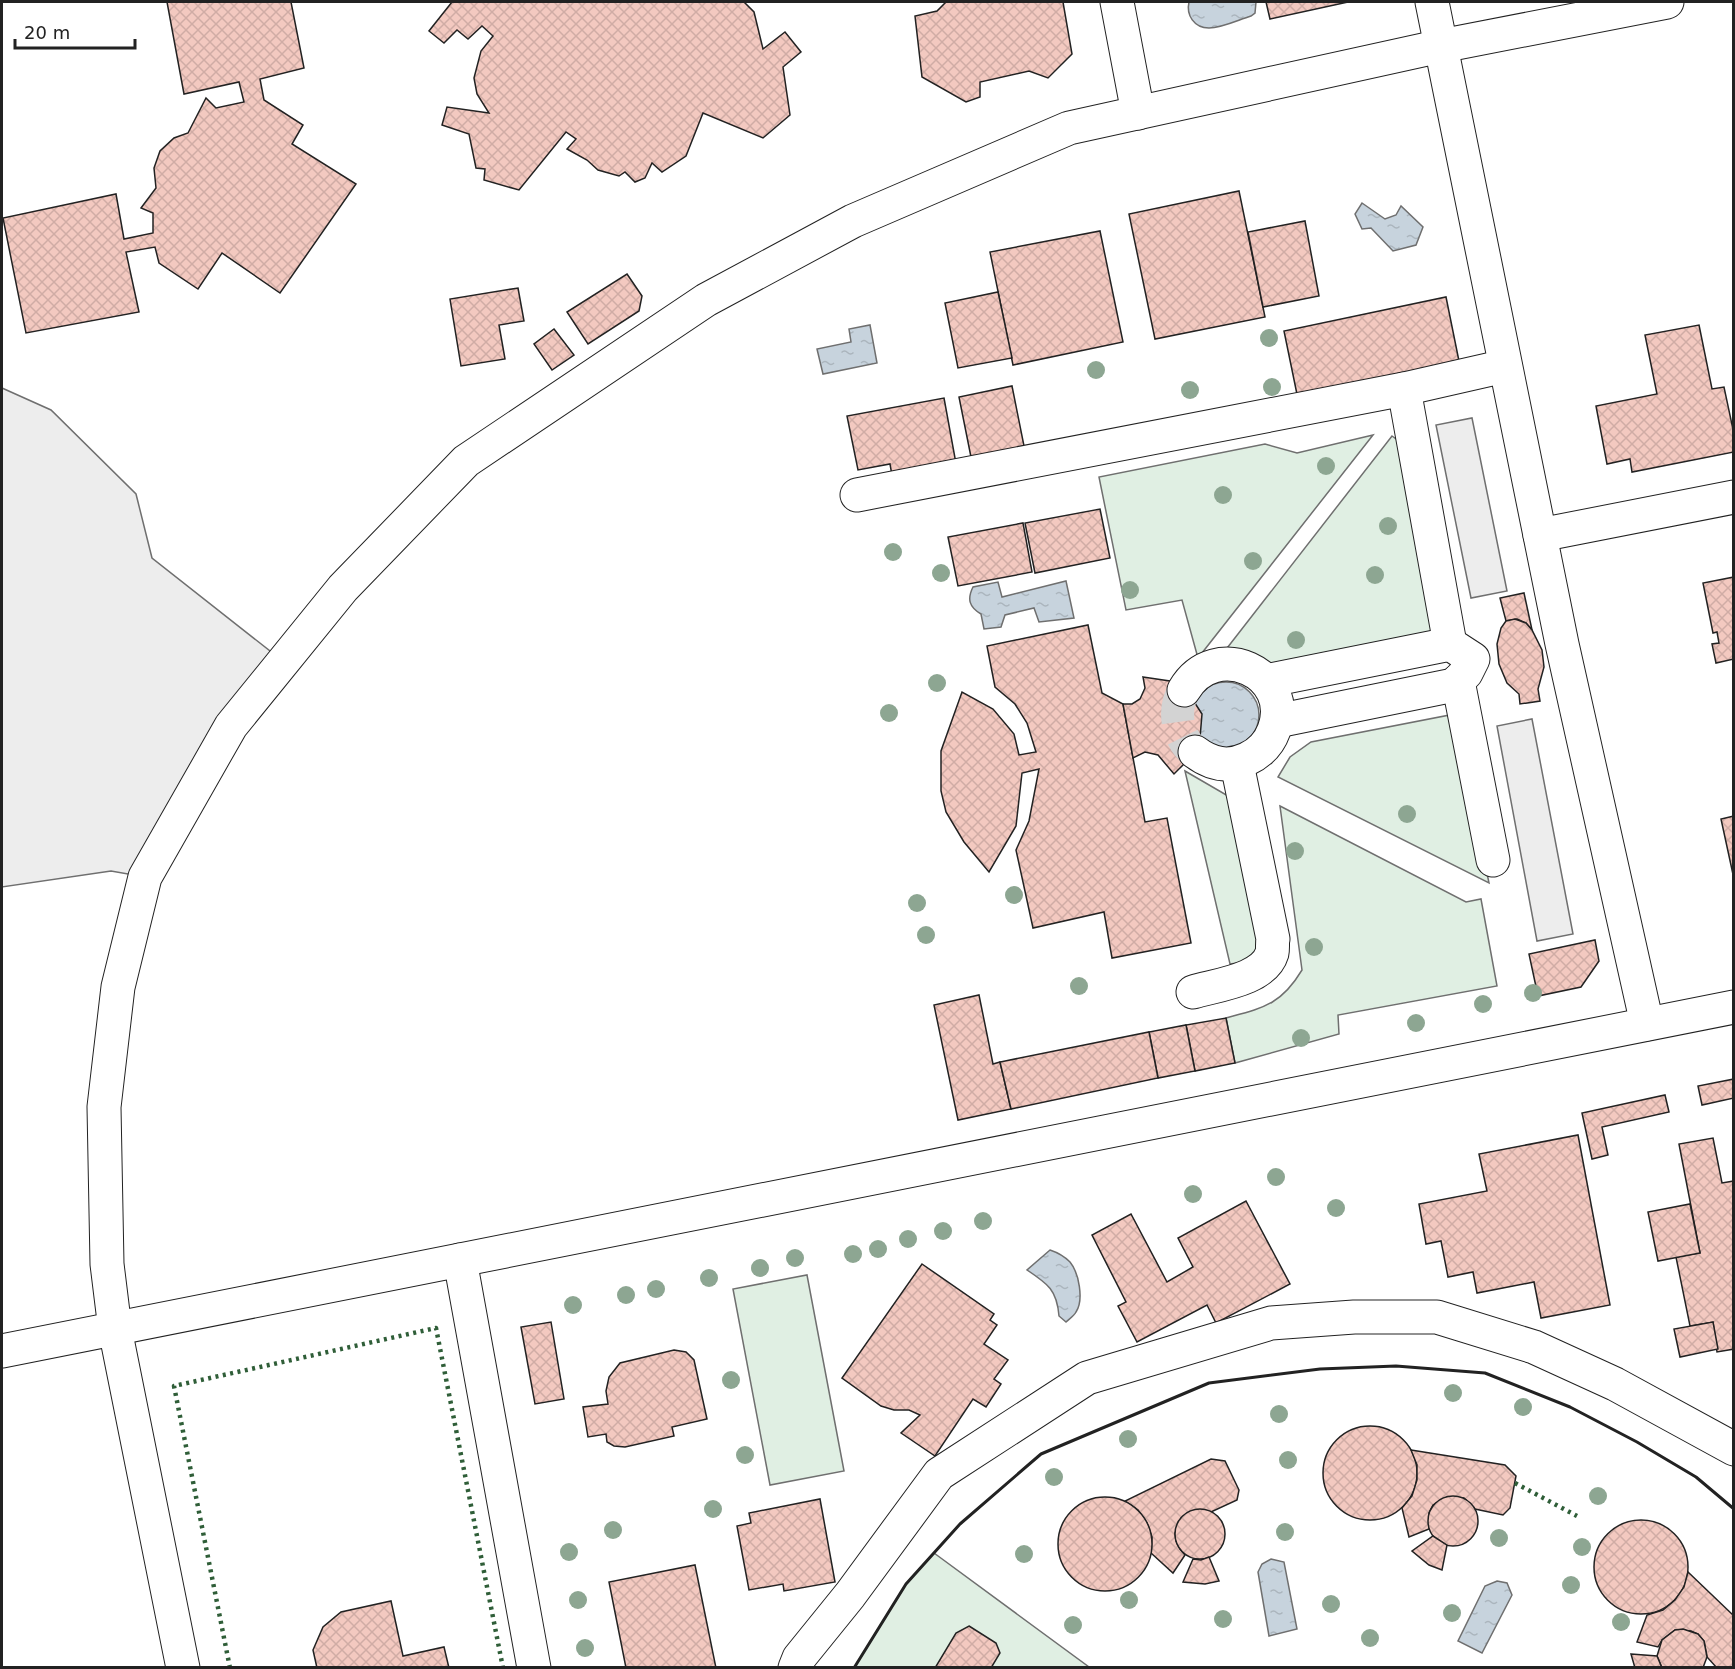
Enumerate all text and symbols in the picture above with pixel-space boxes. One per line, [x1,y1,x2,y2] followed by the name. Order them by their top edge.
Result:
[15,12,135,50] scale bar
[24,22,70,43] text: 20 m

